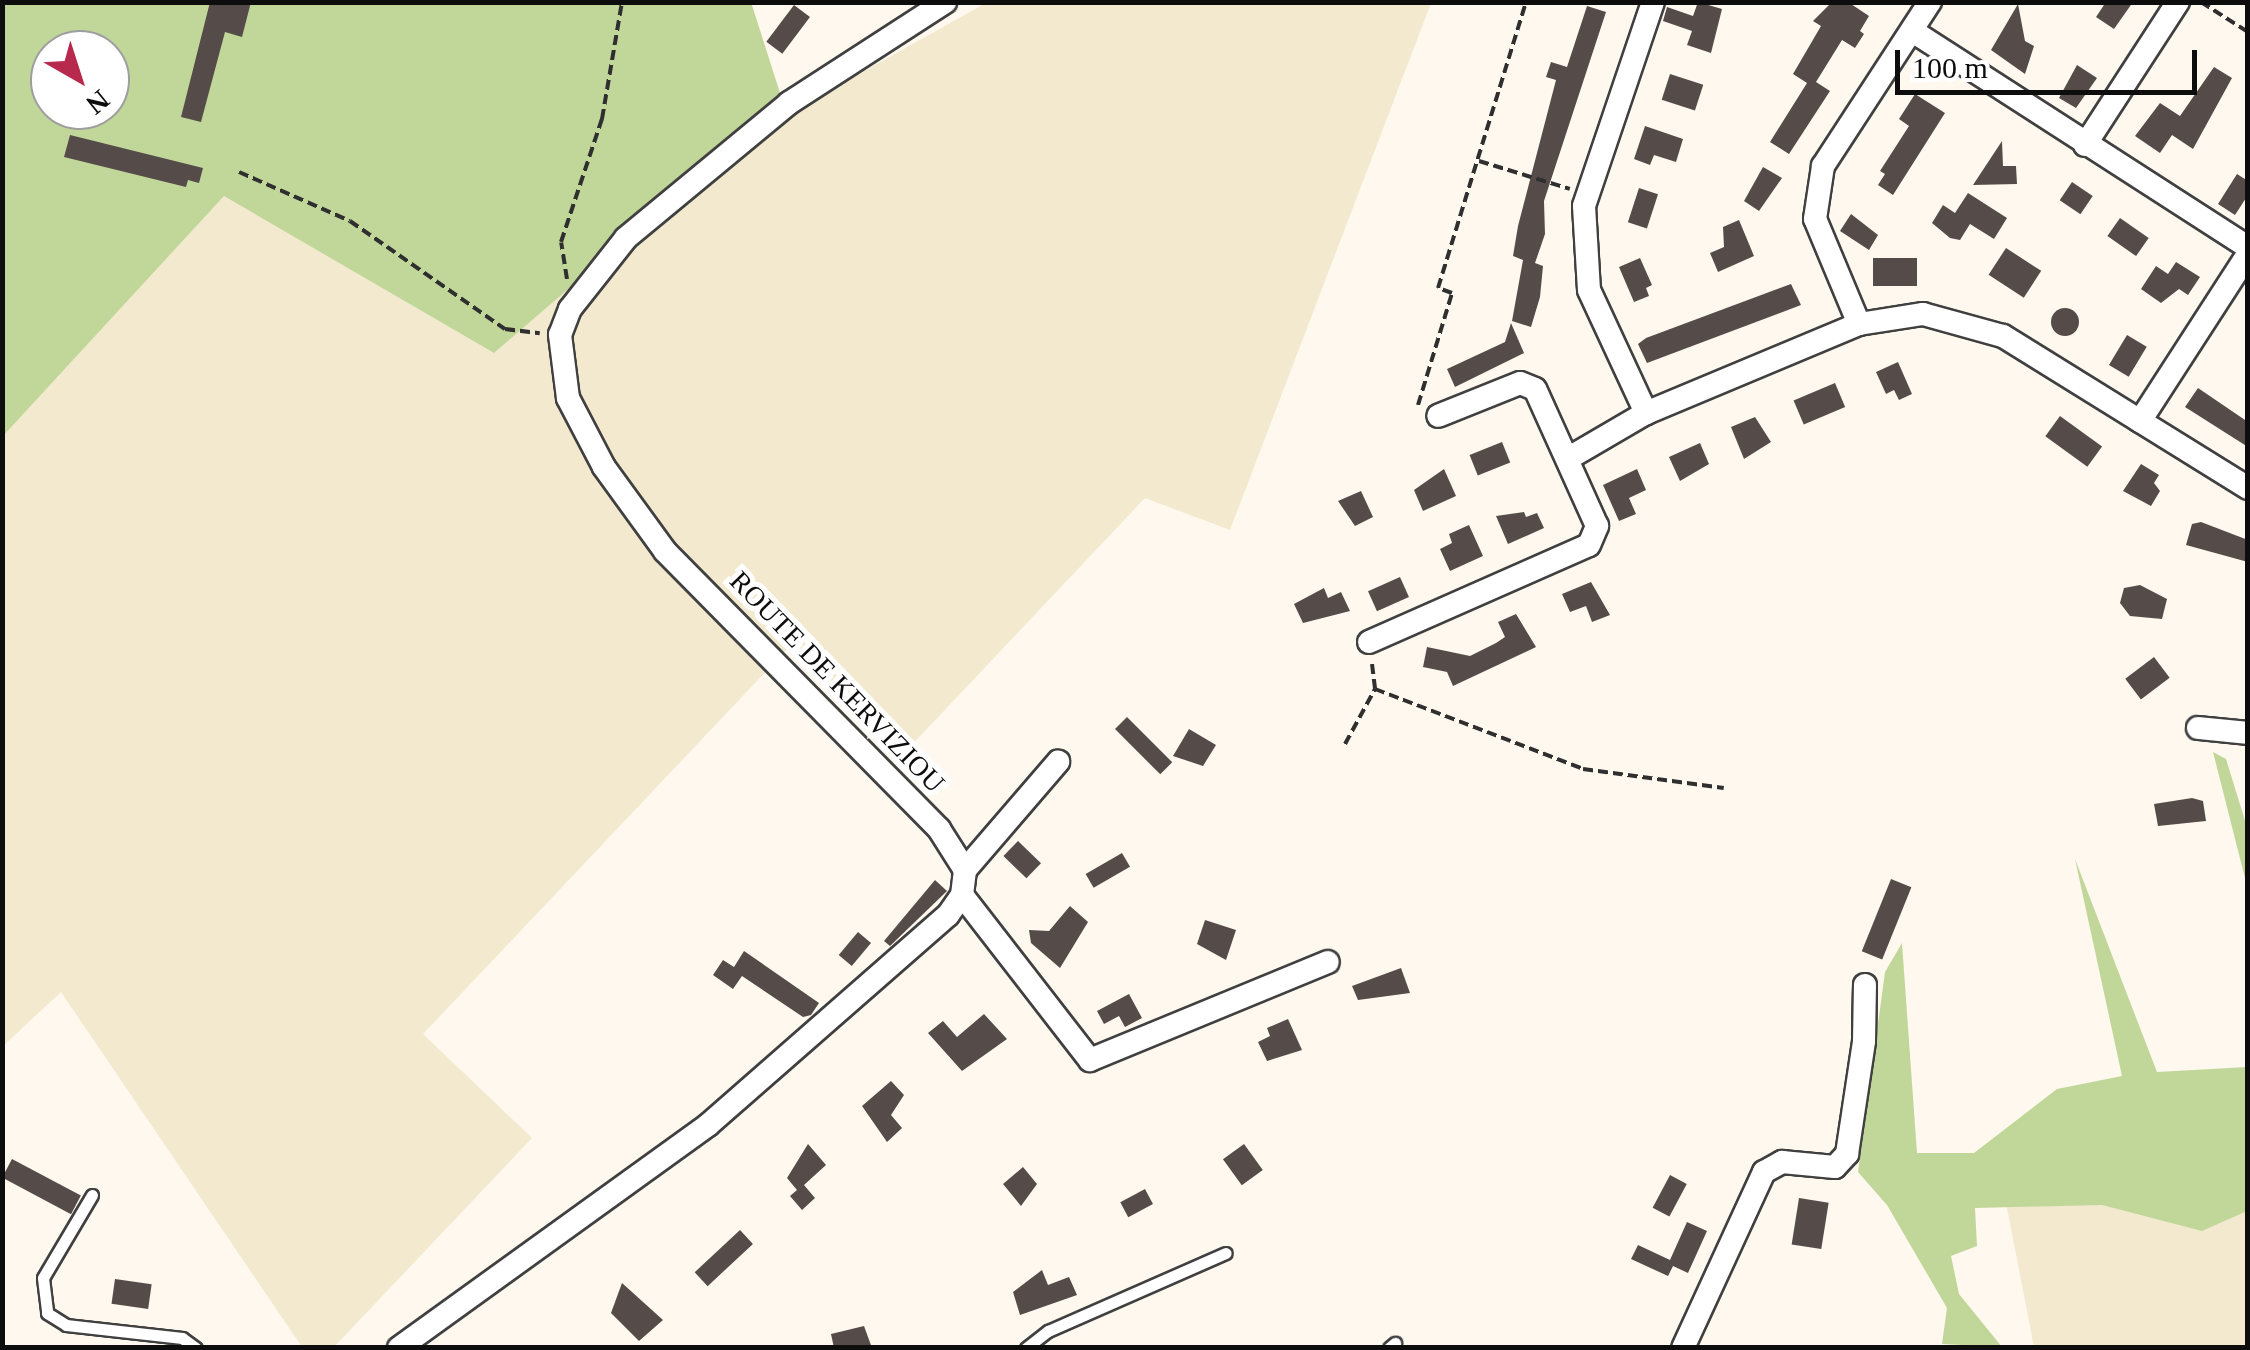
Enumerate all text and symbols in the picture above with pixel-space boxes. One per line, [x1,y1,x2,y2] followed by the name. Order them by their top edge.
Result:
[30,30,130,130] north arrow
[1900,30,2202,92] scale bar
[1912,51,1988,84] text: 100 m
[80,84,116,121] text: N
[723,564,951,800] street label: ROUTE DE KERVIZIOU

